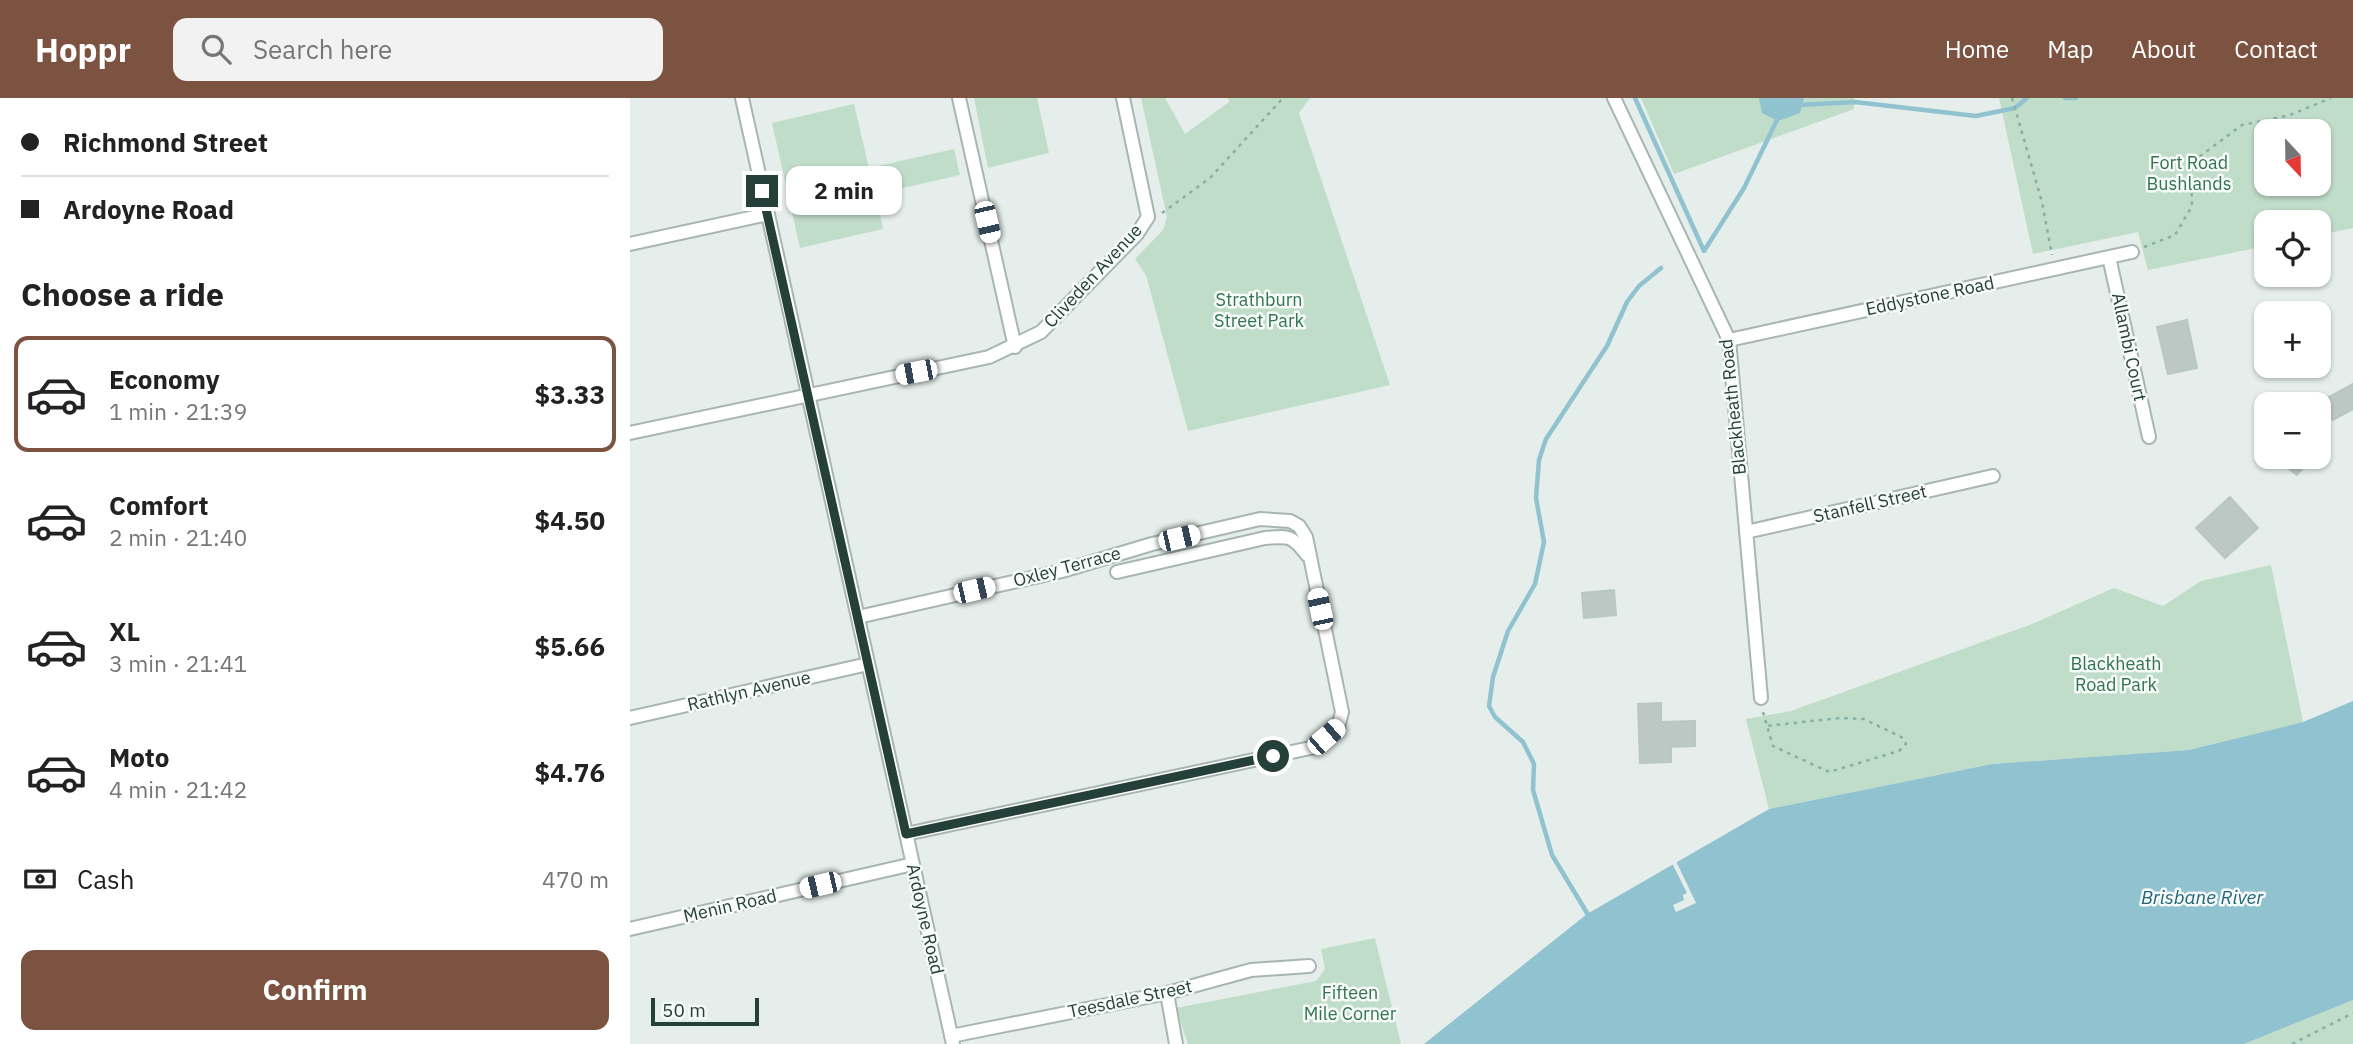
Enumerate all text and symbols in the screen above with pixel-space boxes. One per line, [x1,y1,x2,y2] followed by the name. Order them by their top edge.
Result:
[173,18,663,81] search box
[35,28,131,71] text: Hoppr
[197,30,235,68] icon: search
[253,32,392,66] text: Search here
[1945,33,2009,65] text: Home
[2047,33,2093,65] text: Map
[2131,33,2196,65] text: About
[2234,33,2318,65] text: Contact
[2254,119,2331,196] north arrow
[2254,119,2331,469] map controls
[63,125,268,159] text: Richmond Street
[2147,151,2231,195] park label: Fort Road Bushlands
[786,166,902,216] callout: 2 min
[746,175,778,207] route end
[814,175,874,205] text: 2 min
[63,192,234,226] text: Ardoyne Road
[973,199,1002,245] car
[2254,210,2331,287] button: locate
[1039,219,1147,333] street label: Cliveden Avenue
[1864,271,1996,320] street label: Eddystone Road
[21,273,224,315] text: Choose a ride
[1214,288,1305,332] park label: Strathburn Street Park
[2107,291,2152,403] street label: Allambi Court
[2254,301,2331,378] button: +
[1714,338,1751,476] street label: Blackheath Road
[894,358,939,386] car
[109,362,220,396] text: Economy
[25,363,88,426] icon: car
[535,377,605,411] text: $3.33
[2254,392,2331,469] button: −
[109,396,247,426] text: 1 min · 21:39
[1811,479,1929,528] street label: Stanfell Street
[109,488,208,522] text: Comfort
[25,489,88,552] icon: car
[535,503,605,537] text: $4.50
[109,522,247,552] text: 2 min · 21:40
[1157,523,1202,553] car
[1011,541,1123,592] street label: Oxley Terrace
[952,575,997,605] car
[1306,586,1335,632] car
[109,614,140,648] text: XL
[25,615,88,678] icon: car
[535,629,605,663] text: $5.66
[109,648,247,678] text: 3 min · 21:41
[2070,652,2162,696] park label: Blackheath Road Park
[685,665,813,716] street label: Rathlyn Avenue
[1304,715,1349,759] car
[109,740,169,774] text: Moto
[1257,740,1289,772] route start
[25,741,88,804] icon: car
[535,755,605,789] text: $4.76
[109,774,247,804] text: 4 min · 21:42
[21,860,59,898] icon: cash
[902,861,949,977] street label: Ardoyne Road
[77,862,134,896] text: Cash
[542,864,609,894] text: 470 m
[798,870,843,900] car
[681,884,779,927] street label: Menin Road
[2141,885,2264,909] water label: Brisbane River
[21,950,609,1030] button: Confirm
[1066,974,1194,1023] street label: Teesdale Street
[1304,981,1397,1025] park label: Fifteen Mile Corner
[651,995,760,1027] scale bar
[662,998,706,1022] text: 50 m

